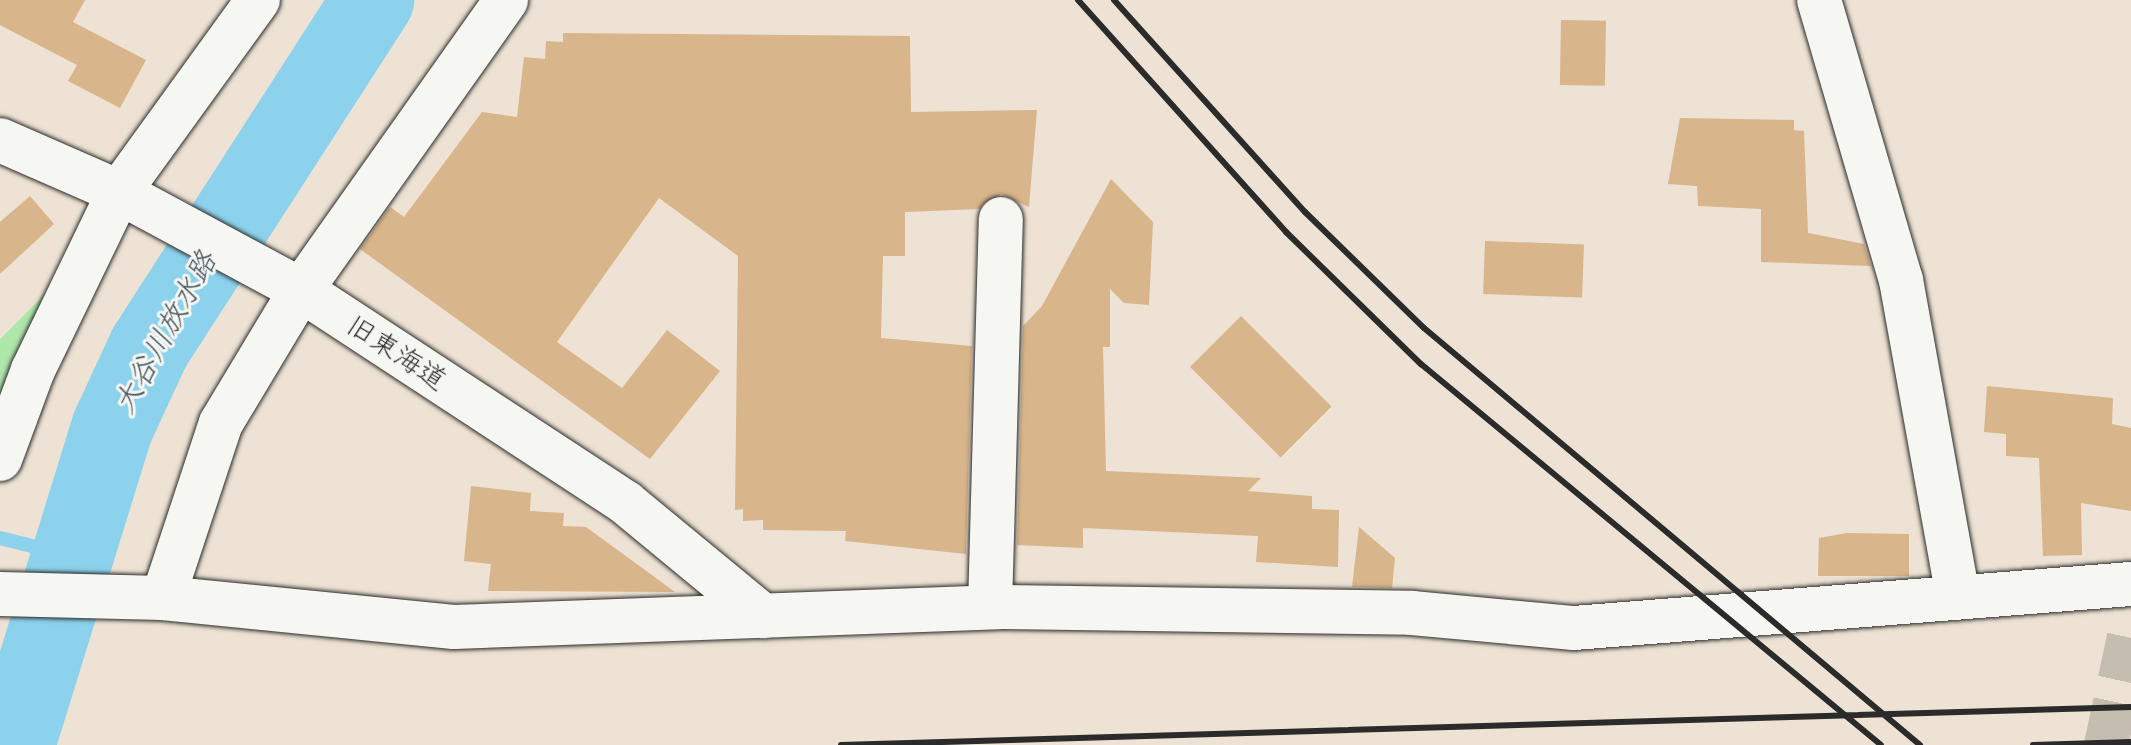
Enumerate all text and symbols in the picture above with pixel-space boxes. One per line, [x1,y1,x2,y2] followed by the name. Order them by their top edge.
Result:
[105,245,223,419] water label: 大谷川放水路
[341,307,453,397] street label: 旧東海道

